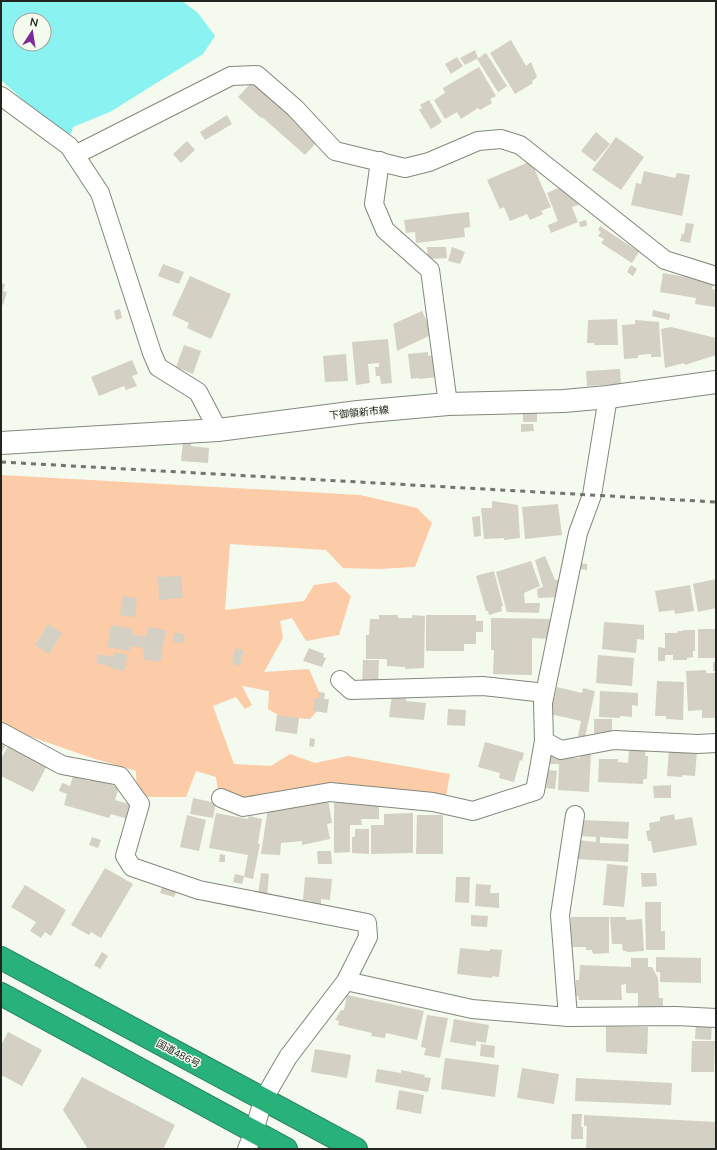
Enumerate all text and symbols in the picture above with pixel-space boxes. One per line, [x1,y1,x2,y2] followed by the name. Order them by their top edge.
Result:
[12,12,52,52] north arrow
[28,15,40,31] text: N
[328,403,390,423] street label: 下御領新市線
[154,1037,202,1071] street label: 国道486号

